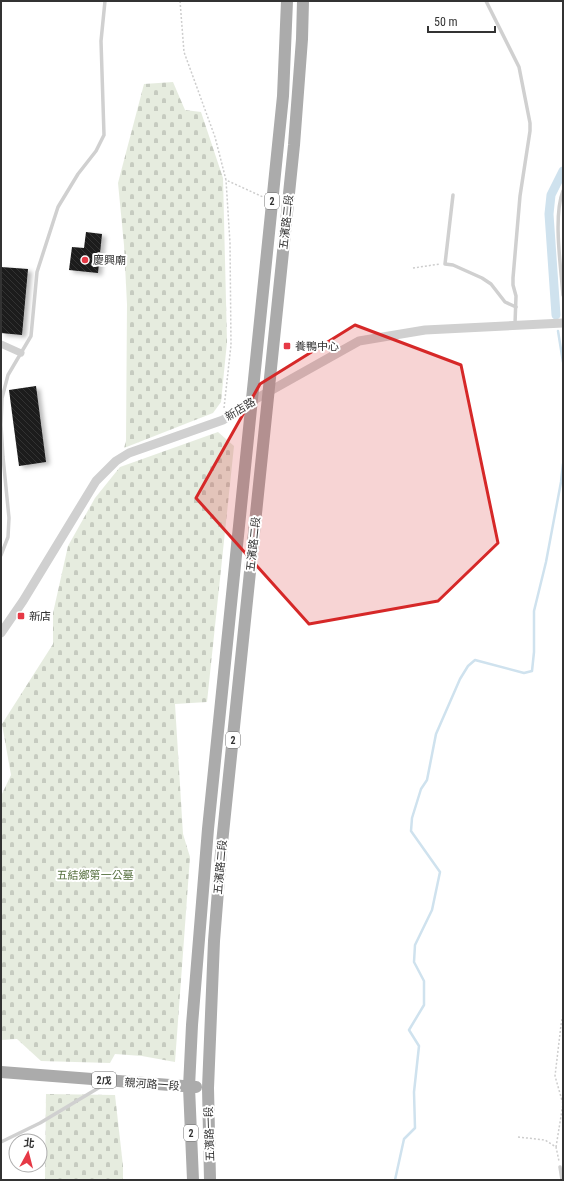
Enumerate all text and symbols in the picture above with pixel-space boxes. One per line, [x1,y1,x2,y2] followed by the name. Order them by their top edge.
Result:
[428,8,495,34] scale bar
[434,15,458,29] text: 50 m
[265,193,279,209] road number: 2
[277,194,296,250] street label: 五濱路二段
[93,254,126,267] place label: 慶興廟
[80,255,90,265] marker: 慶興廟
[295,340,339,353] place label: 養鴨中心
[282,341,292,351] marker: 養鴨中心
[223,395,258,423] street label: 新店路
[244,516,263,572] street label: 五濱路二段
[29,610,51,623] place label: 新店
[16,611,26,621] marker: 新店
[226,732,240,748] road number: 2
[212,839,229,895] street label: 五濱路二段
[57,869,134,882] park label: 五結鄉第一公墓
[92,1072,116,1088] road number: 2戊
[124,1076,180,1093] street label: 親河路一段
[202,1106,217,1162] street label: 五濱路一段
[184,1125,198,1141] road number: 2
[8,1133,48,1173] north arrow
[23,1136,35,1151] text: 北

